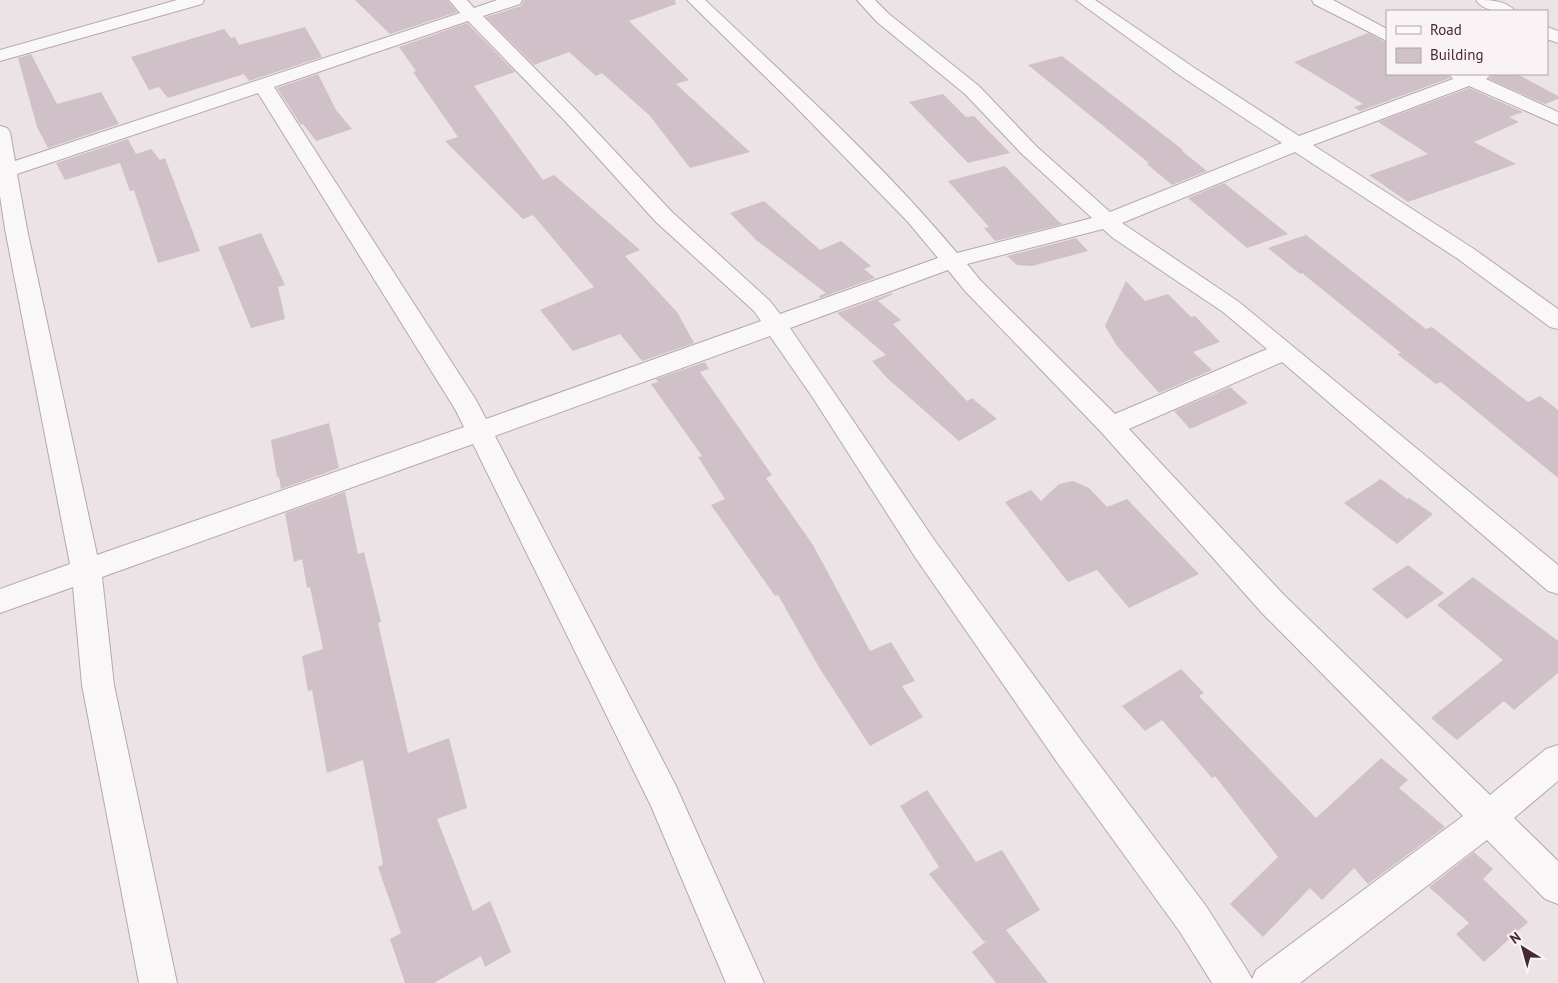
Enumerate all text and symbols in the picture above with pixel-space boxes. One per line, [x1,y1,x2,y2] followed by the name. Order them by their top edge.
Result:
[1386,10,1548,75] legend
[1430,20,1462,39] text: Road
[1430,45,1484,64] text: Building
[1498,923,1548,973] north arrow
[1506,928,1524,948] text: N

